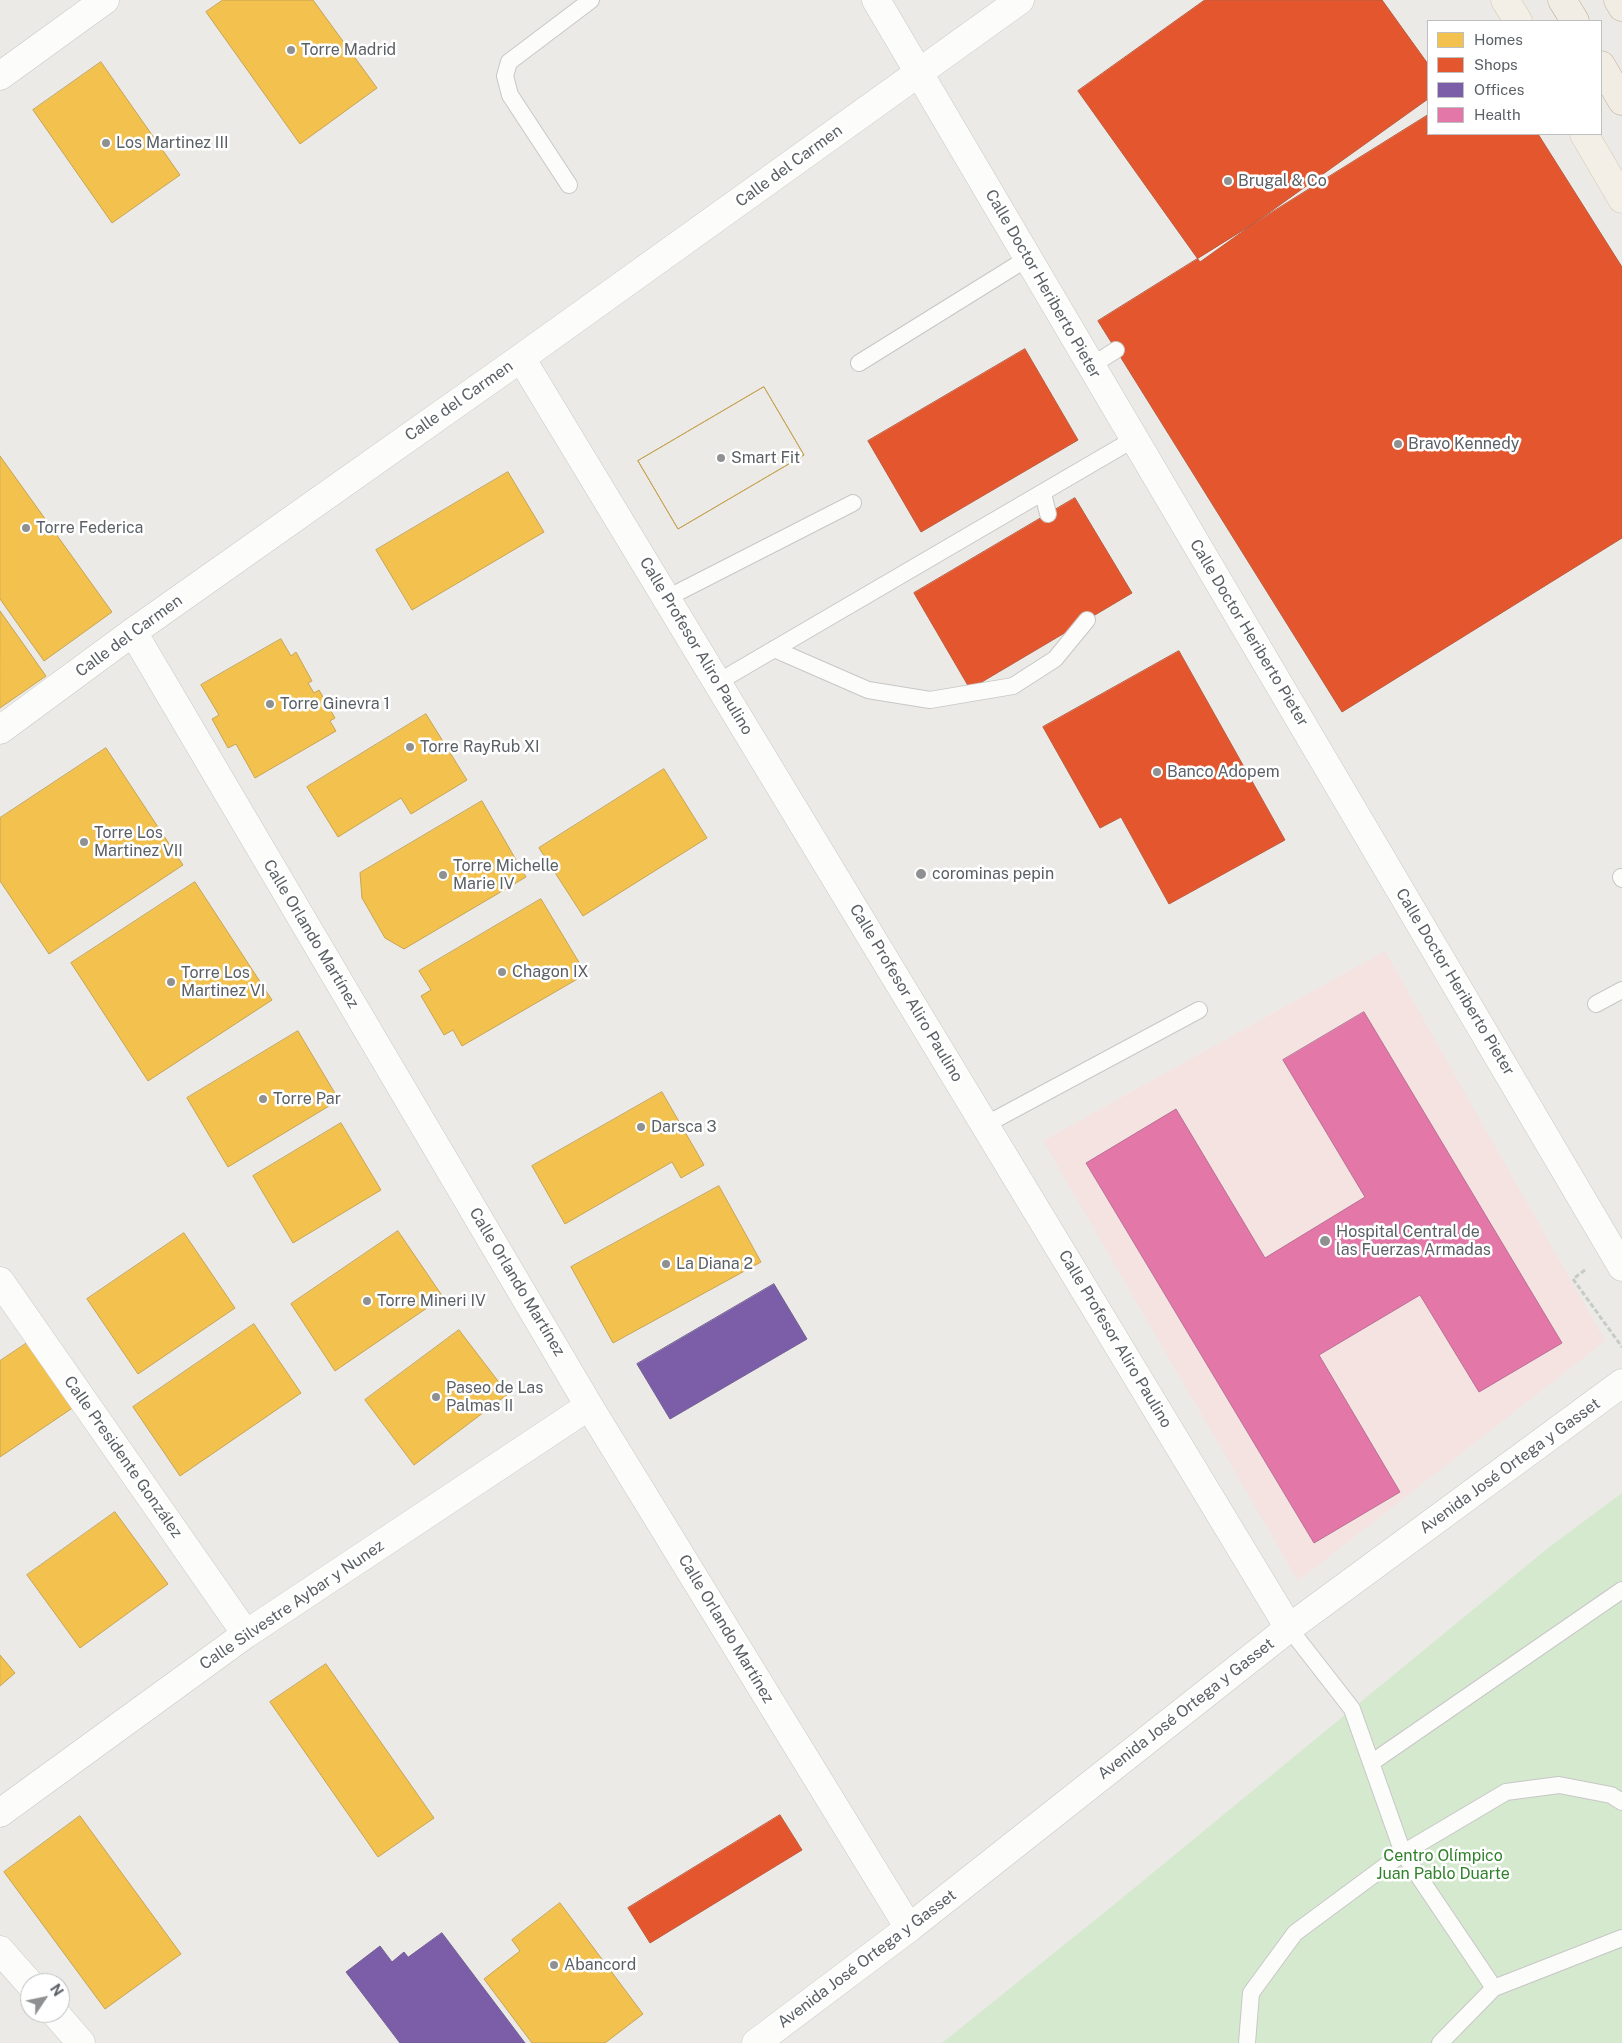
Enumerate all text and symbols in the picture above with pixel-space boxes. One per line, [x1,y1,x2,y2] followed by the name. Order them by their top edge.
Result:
[1427,20,1602,135] legend
[1474,31,1523,48] text: Homes
[301,40,396,60] place label: Torre Madrid
[285,44,297,56] marker: Torre Madrid
[1474,56,1518,73] text: Shops
[1474,81,1524,98] text: Offices
[1474,106,1521,123] text: Health
[732,121,846,211] street label: Calle del Carmen
[116,133,228,153] place label: Los Martinez III
[100,137,112,149] marker: Los Martinez III
[1238,171,1327,191] place label: Brugal & Co
[1222,175,1234,187] marker: Brugal & Co
[981,186,1105,382] street label: Calle Doctor Heriberto Pieter
[401,357,517,445] street label: Calle del Carmen
[1408,434,1519,454] place label: Bravo Kennedy
[1392,438,1404,450] marker: Bravo Kennedy
[731,448,800,468] place label: Smart Fit
[715,452,727,464] marker: Smart Fit
[36,518,143,538] place label: Torre Federica
[20,522,32,534] marker: Torre Federica
[1185,536,1313,730] street label: Calle Doctor Heriberto Pieter
[635,554,757,738] street label: Calle Profesor Aliro Paulino
[72,591,186,681] street label: Calle del Carmen
[280,694,390,714] place label: Torre Ginevra 1
[264,698,276,710] marker: Torre Ginevra 1
[420,737,540,757] place label: Torre RayRub XI
[404,741,416,753] marker: Torre RayRub XI
[1167,762,1280,782] place label: Banco Adopem
[1151,766,1163,778] marker: Banco Adopem
[94,823,183,861] place label: Torre Los Martinez VII
[78,836,90,848] marker: Torre Los Martinez VII
[259,856,363,1012] street label: Calle Orlando Martínez
[453,856,559,894] place label: Torre Michelle Marie IV
[932,864,1054,884] place label: corominas pepin
[914,867,928,881] marker: corominas pepin
[437,869,449,881] marker: Torre Michelle Marie IV
[1391,885,1519,1079] street label: Calle Doctor Heriberto Pieter
[845,901,967,1085] street label: Calle Profesor Aliro Paulino
[512,962,588,982] place label: Chagon IX
[181,963,265,1001] place label: Torre Los Martinez VI
[496,966,508,978] marker: Chagon IX
[165,976,177,988] marker: Torre Los Martinez VI
[273,1089,341,1109] place label: Torre Par
[257,1093,269,1105] marker: Torre Par
[651,1117,717,1137] place label: Darsca 3
[635,1121,647,1133] marker: Darsca 3
[465,1204,569,1360] street label: Calle Orlando Martínez
[1336,1222,1491,1260] place label: Hospital Central de las Fuerzas Armadas
[1318,1234,1332,1248] marker: Hospital Central de las Fuerzas Armadas
[1054,1247,1176,1431] street label: Calle Profesor Aliro Paulino
[676,1254,753,1274] place label: La Diana 2
[660,1258,672,1270] marker: La Diana 2
[377,1291,486,1311] place label: Torre Mineri IV
[361,1295,373,1307] marker: Torre Mineri IV
[60,1372,186,1542] street label: Calle Presidente González
[446,1378,543,1416] place label: Paseo de Las Palmas II
[430,1391,442,1403] marker: Paseo de Las Palmas II
[1416,1394,1604,1538] street label: Avenida José Ortega y Gasset
[196,1536,388,1674] street label: Calle Silvestre Aybar y Nunez
[674,1551,778,1707] street label: Calle Orlando Martínez
[1094,1634,1278,1784] street label: Avenida José Ortega y Gasset
[1376,1846,1510,1884] park label: Centro Olímpico Juan Pablo Duarte
[774,1886,960,2032] street label: Avenida José Ortega y Gasset
[564,1955,636,1975] place label: Abancord
[548,1959,560,1971] marker: Abancord
[20,1973,70,2023] north arrow
[47,1981,66,1999] text: N

